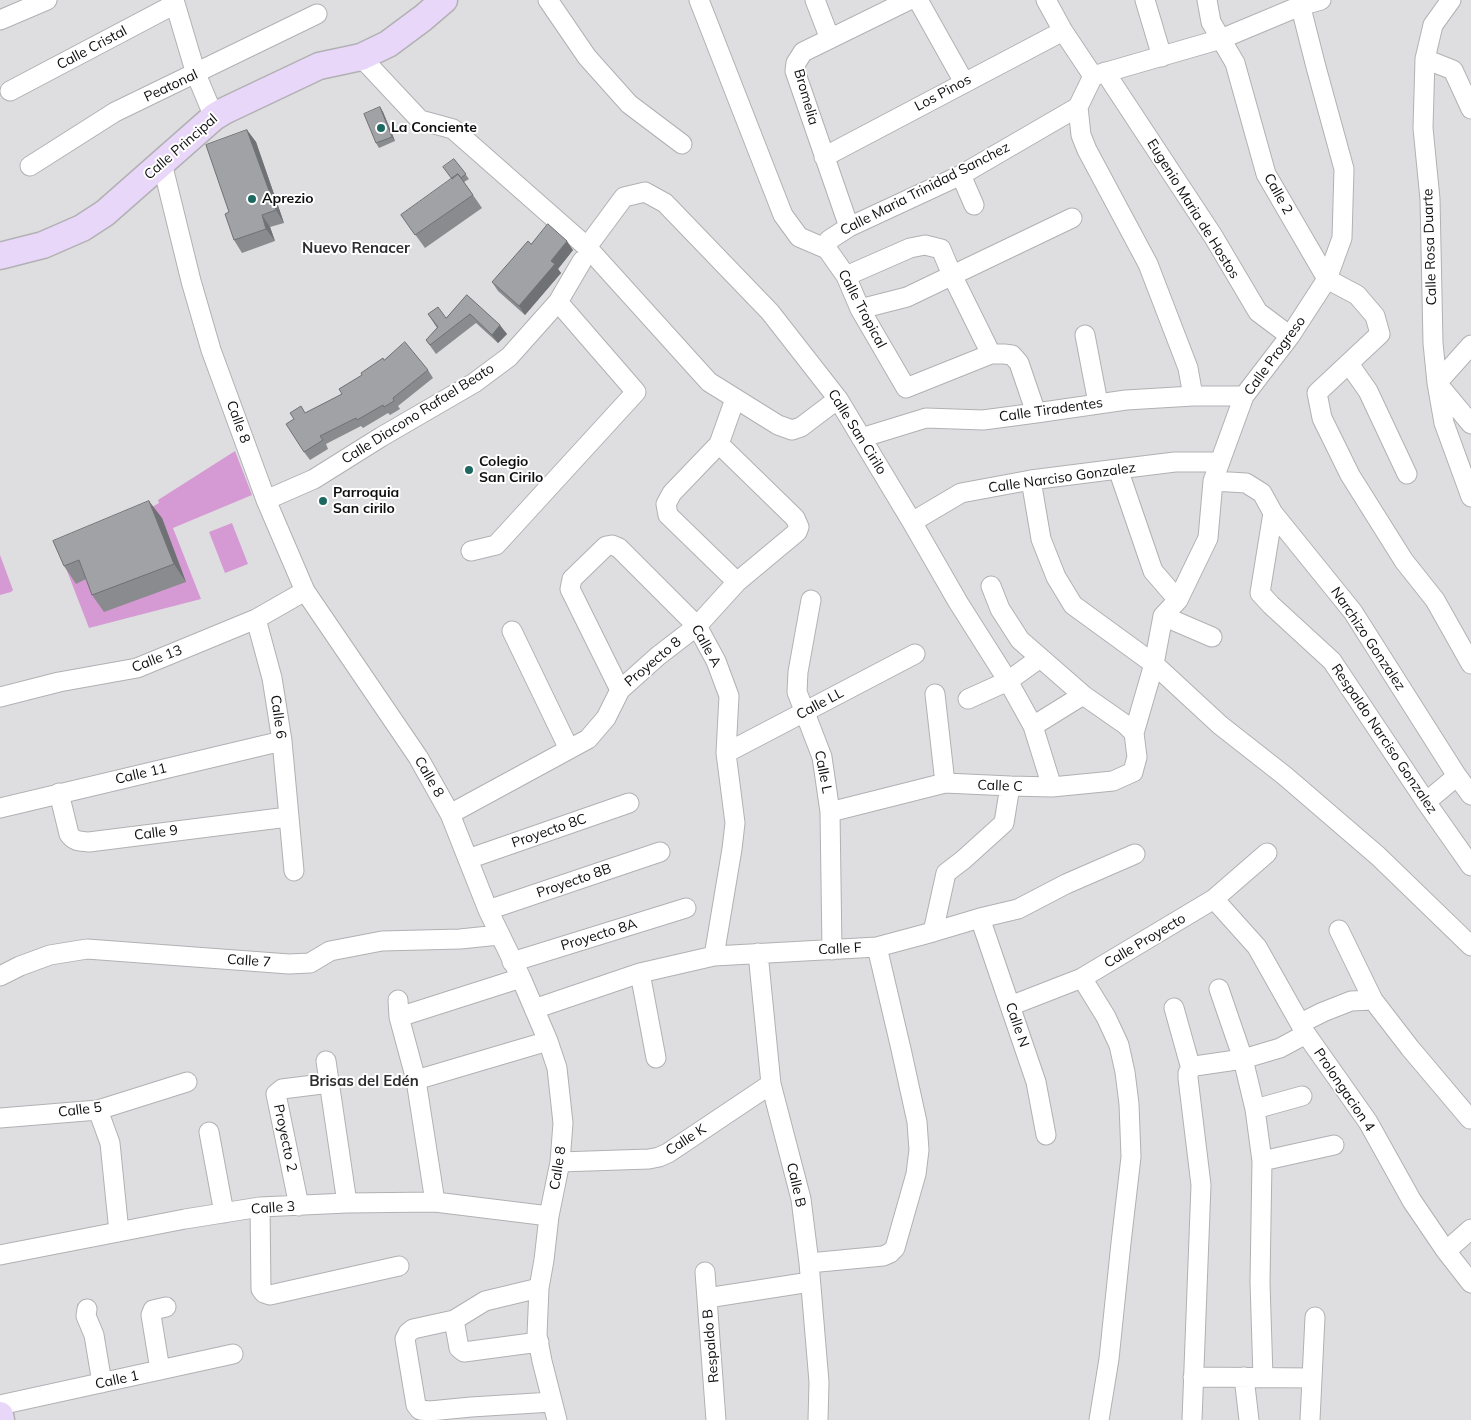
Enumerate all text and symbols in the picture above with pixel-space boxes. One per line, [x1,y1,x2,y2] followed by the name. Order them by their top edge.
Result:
[54,22,130,74] street label: Calle Cristal
[141,66,201,106] street label: Peatonal
[790,67,822,127] street label: Bromelia
[912,71,974,115] street label: Los Pinos
[141,111,221,183] street label: Calle Principal
[391,120,477,136] place label: La Conciente
[375,122,387,134] marker: La Conciente
[1143,136,1243,282] street label: Eugenio Maria de Hostos
[837,139,1013,239] street label: Calle Maria Trinidad Sanchez
[1260,171,1296,217] street label: Calle 2
[1420,188,1440,306] street label: Calle Rosa Duarte
[262,191,313,207] place label: Aprezio
[246,193,258,205] marker: Aprezio
[302,239,410,257] district label: Nuevo Renacer
[834,267,890,351] street label: Calle Tropical
[1241,313,1309,399] street label: Calle Progreso
[339,360,497,468] street label: Calle Diacono Rafael Beato
[824,386,890,478] street label: Calle San Cirilo
[998,394,1104,426] street label: Calle Tiradentes
[223,398,253,446] street label: Calle 8
[479,454,543,487] place label: Colegio San Cirilo
[987,459,1137,497] street label: Calle Narciso Gonzalez
[463,464,475,476] marker: Colegio San Cirilo
[333,485,399,518] place label: Parroquia San cirilo
[317,495,329,507] marker: Parroquia San cirilo
[1327,584,1409,694] street label: Narchizo Gonzalez
[688,622,724,670] street label: Calle A
[621,634,685,690] street label: Proyecto 8
[129,642,185,676] street label: Calle 13
[1327,661,1441,817] street label: Respaldo Narciso Gonzalez
[794,685,846,723] street label: Calle LL
[267,694,289,740] street label: Calle 6
[811,749,835,795] street label: Calle L
[411,754,447,800] street label: Calle 8
[114,760,168,788] street label: Calle 11
[977,777,1023,795] street label: Calle C
[509,810,589,852] street label: Proyecto 8C
[133,822,179,844] street label: Calle 9
[534,860,614,902] street label: Proyecto 8B
[1101,910,1189,972] street label: Calle Proyecto
[559,915,639,955] street label: Proyecto 8A
[818,939,862,959] street label: Calle F
[226,951,272,971] street label: Calle 7
[1002,1000,1032,1050] street label: Calle N
[1310,1045,1378,1135] street label: Prolongacion 4
[309,1072,419,1090] district label: Brisas del Edén
[57,1099,103,1121] street label: Calle 5
[270,1103,300,1173] street label: Proyecto 2
[663,1121,709,1159] street label: Calle K
[546,1145,570,1191] street label: Calle 8
[783,1161,809,1209] street label: Calle B
[250,1198,296,1218] street label: Calle 3
[699,1309,723,1383] street label: Respaldo B
[94,1367,140,1393] street label: Calle 1

